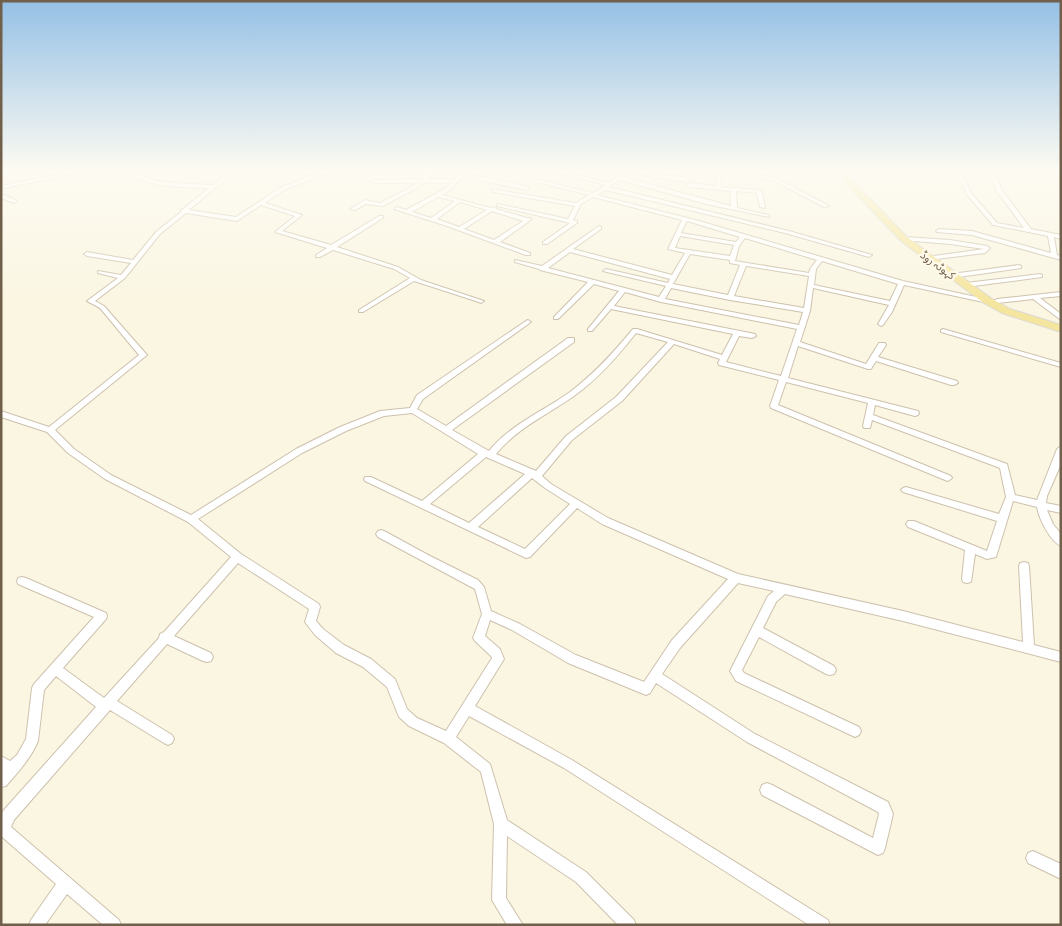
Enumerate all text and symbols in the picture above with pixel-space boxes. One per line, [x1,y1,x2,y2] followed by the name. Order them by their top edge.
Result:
[918,248,958,283] street label: کہوٹہ روڈ

